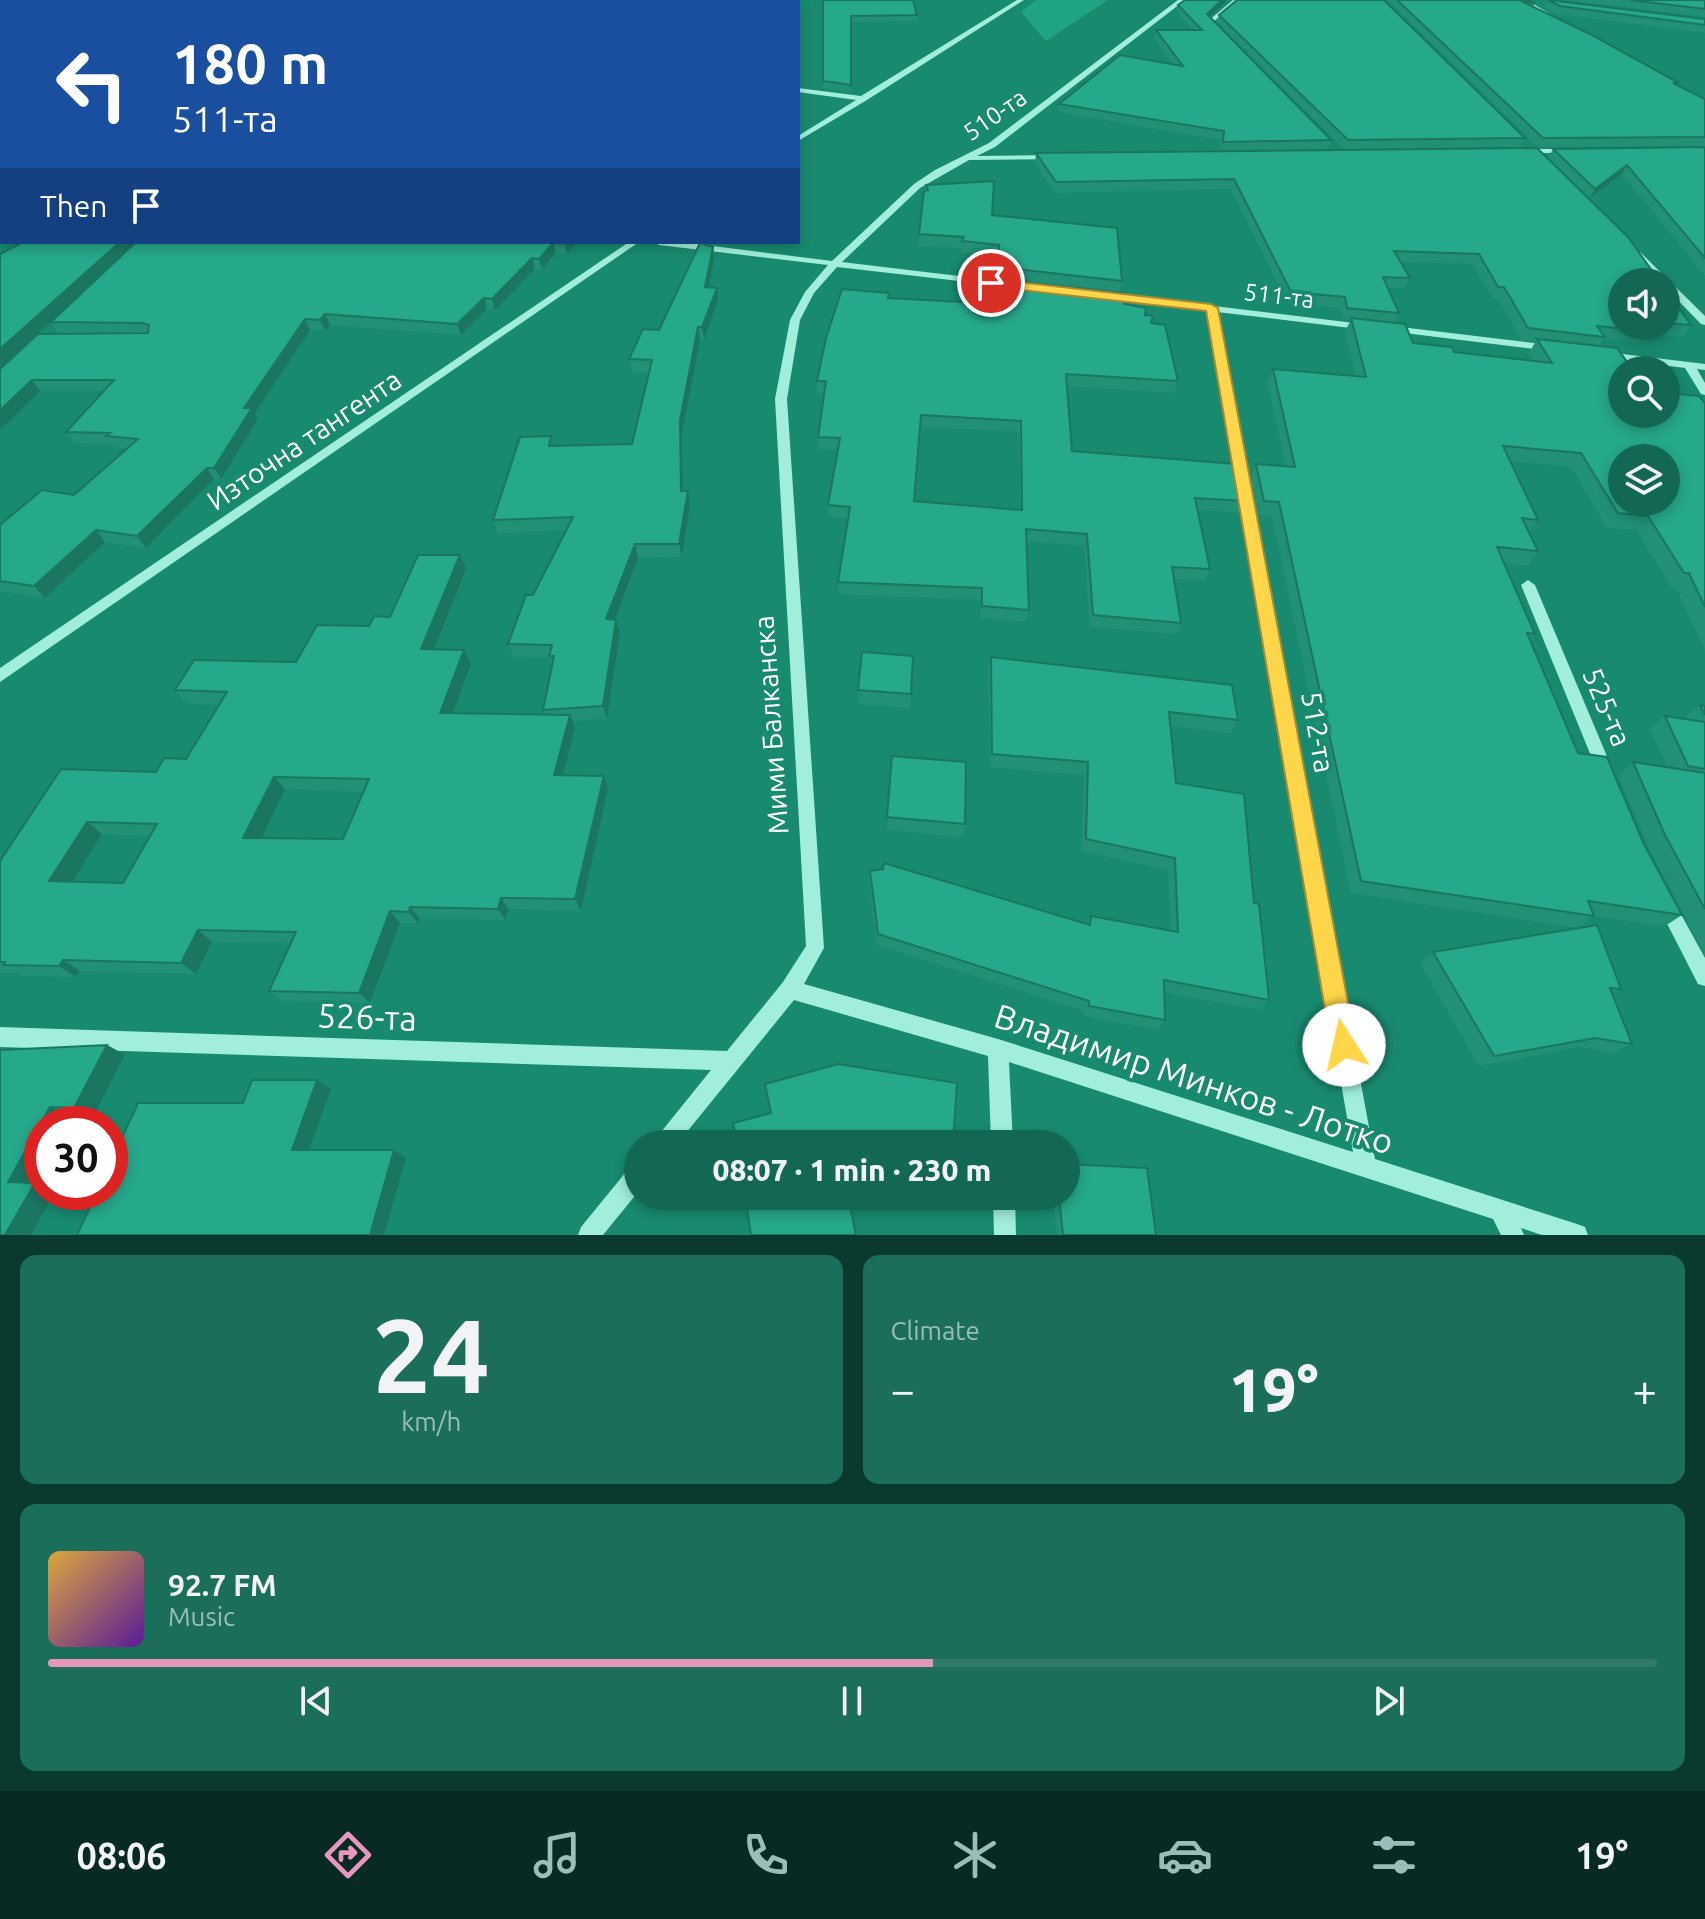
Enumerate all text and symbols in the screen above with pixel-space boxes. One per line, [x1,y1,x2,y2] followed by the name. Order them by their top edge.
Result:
[40,32,144,136] icon: left
[172,32,328,95] text: 180 m
[958,83,1031,146] street label: 510-та
[172,98,278,139] text: 511-та
[124,184,168,228] icon: arrive
[40,189,108,223] text: Then
[957,249,1025,317] pin
[969,261,1013,305] icon: arrive
[1608,268,1680,516] map controls
[1608,268,1680,340] button: sound
[1242,278,1316,313] street label: 511-та
[1608,356,1680,428] button: search
[201,363,407,516] street label: Източна тангента
[1608,444,1680,516] button: layers
[747,615,794,835] street label: Мими Балканска
[1577,663,1638,751] street label: 525-та
[1296,689,1341,775] street label: 512-та
[316,995,418,1037] street label: 526-та
[990,996,1399,1161] street label: Владимир Минков - Лотко
[1302,1003,1386,1087] position arrow
[24,1106,128,1210] speed limit sign: 30
[713,1153,991,1187] text: 08:07 · 1 min · 230 m
[373,1296,490,1413] text: 24
[891,1316,980,1345] text: Climate
[1229,1356,1318,1423] text: 19°
[891,1365,915,1414] text: −
[1632,1365,1657,1414] text: +
[401,1407,461,1436] text: km/h
[168,1568,277,1602] text: 92.7 FM
[168,1602,235,1631] text: Music
[294,1679,338,1723] icon: previous
[830,1679,874,1723] icon: pause
[1367,1679,1411,1723] icon: next
[320,1827,376,1883] icon: directions
[529,1827,585,1883] icon: music
[738,1827,794,1883] icon: phone
[947,1827,1003,1883] icon: climate
[1157,1827,1213,1883] icon: car
[1366,1827,1422,1883] icon: filters
[77,1835,167,1876] text: 08:06
[1575,1835,1628,1876] text: 19°

